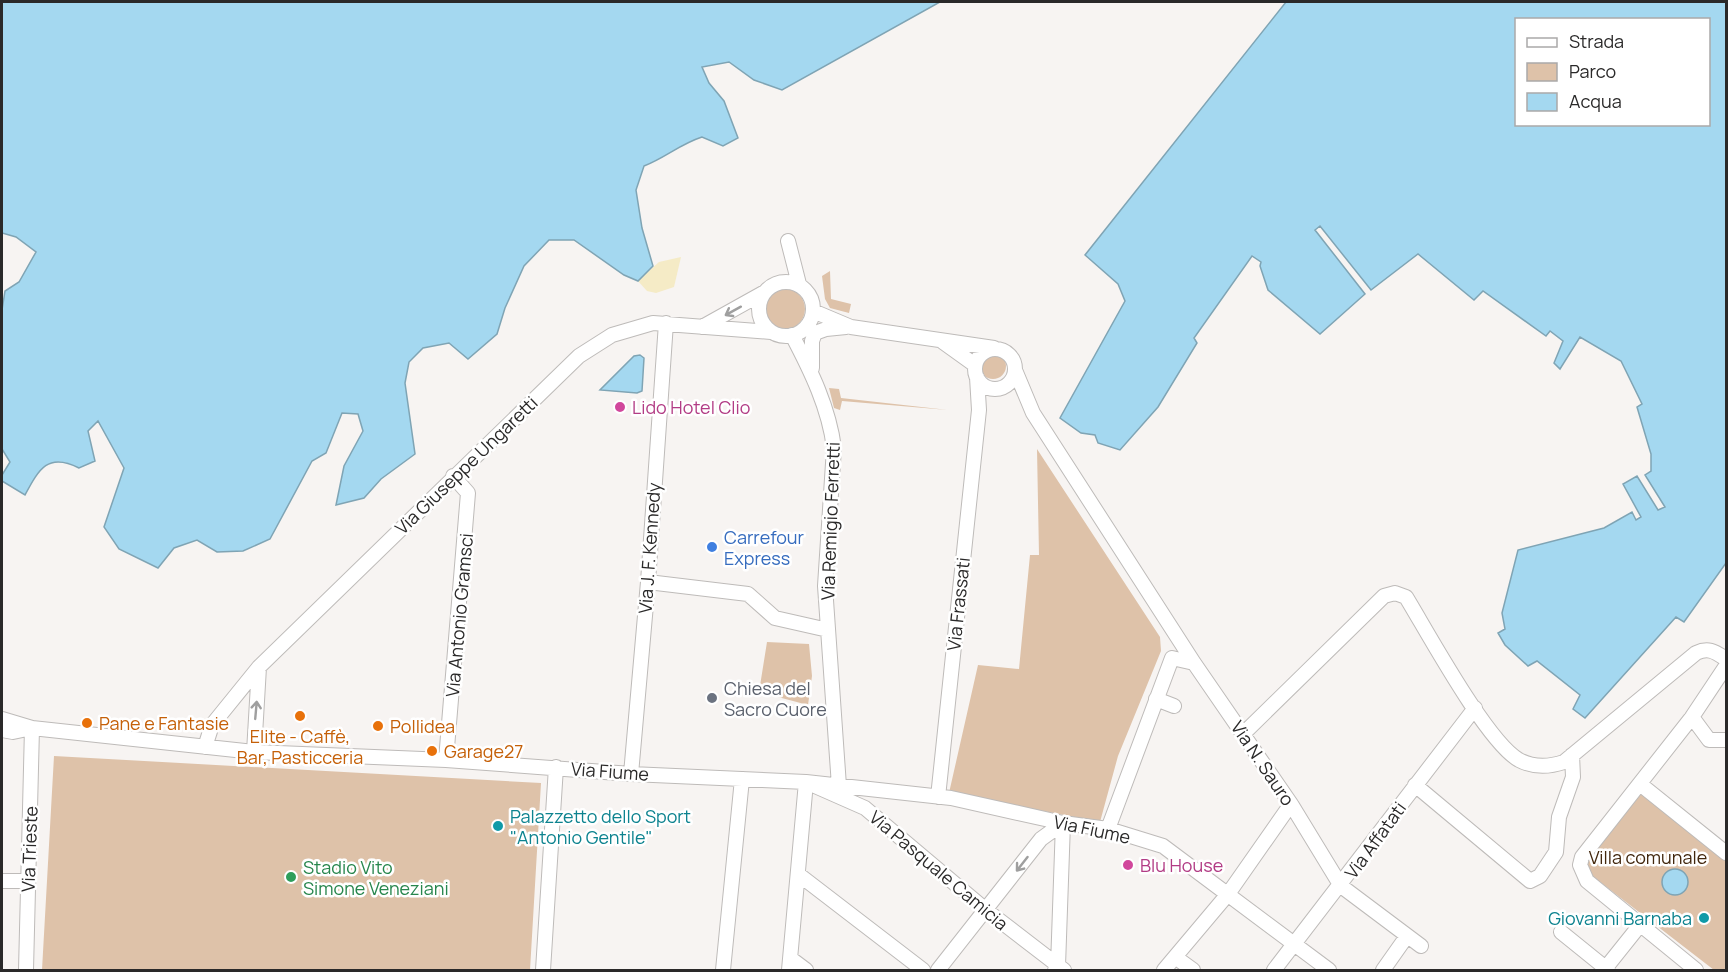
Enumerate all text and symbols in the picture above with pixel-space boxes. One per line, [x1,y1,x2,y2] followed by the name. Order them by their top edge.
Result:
[1515,18,1710,126] legend
[1569,29,1624,53] text: Strada
[1569,59,1616,83] text: Parco
[1569,89,1622,113] text: Acqua
[725,305,742,317] one-way arrow
[390,391,542,539] street label: Via Giuseppe Ungaretti
[632,395,750,419] place label: Lido Hotel Clio
[613,400,627,414] marker: Lido Hotel Clio
[815,441,845,601] street label: Via Remigio Ferretti
[632,481,666,614] street label: Via J. F. Kennedy
[724,525,805,570] place label: Carrefour Express
[440,532,478,698] street label: Via Antonio Gramsci
[705,540,719,554] marker: Carrefour Express
[941,556,975,652] street label: Via Frassati
[724,676,827,721] place label: Chiesa del Sacro Cuore
[705,691,719,705] marker: Chiesa del Sacro Cuore
[251,700,262,720] one-way arrow
[293,709,307,723] marker: Elite - Caffè, Bar, Pasticceria
[99,711,229,735] place label: Pane e Fantasie
[390,714,455,738] place label: Pollidea
[80,716,94,730] marker: Pane e Fantasie
[1226,716,1300,810] street label: Via N. Sauro
[371,719,385,733] marker: Pollidea
[237,724,363,769] place label: Elite - Caffè, Bar, Pasticceria
[444,739,523,763] place label: Garage27
[425,744,439,758] marker: Garage27
[570,756,650,786] street label: Via Fiume
[1339,797,1411,883] street label: Via Affatati
[510,804,691,849] place label: Palazzetto dello Sport "Antonio Gentile"
[865,805,1013,935] street label: Via Pasquale Camicia
[16,806,42,892] street label: Via Trieste
[1051,809,1133,849] street label: Via Fiume
[491,819,505,833] marker: Palazzetto dello Sport "Antonio Gentile"
[1589,845,1707,869] park label: Villa comunale
[1140,853,1223,877] place label: Blu House
[303,855,449,900] place label: Stadio Vito Simone Veneziani
[1015,855,1028,871] one-way arrow
[1121,858,1135,872] marker: Blu House
[284,870,298,884] marker: Stadio Vito Simone Veneziani
[1548,906,1692,930] place label: Giovanni Barnaba
[1697,911,1711,925] marker: Giovanni Barnaba

